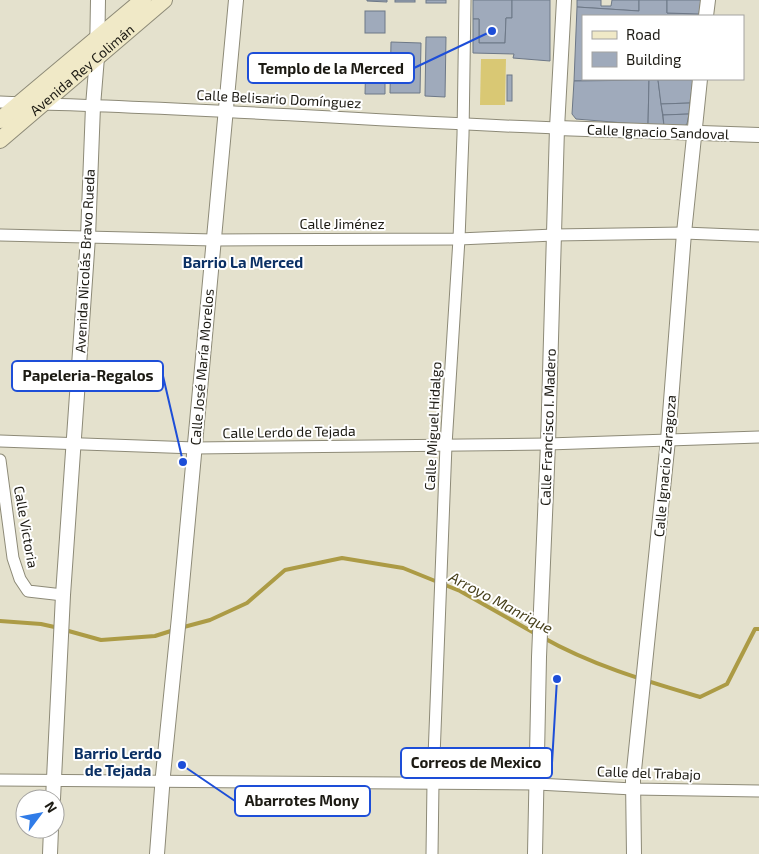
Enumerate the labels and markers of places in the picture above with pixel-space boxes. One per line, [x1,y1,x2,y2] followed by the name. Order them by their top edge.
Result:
[248,53,414,83] callout: Templo de la Merced
[12,361,163,391] callout: Papeleria-Regalos
[401,748,552,778] callout: Correos de Mexico
[235,786,370,816] callout: Abarrotes Mony

